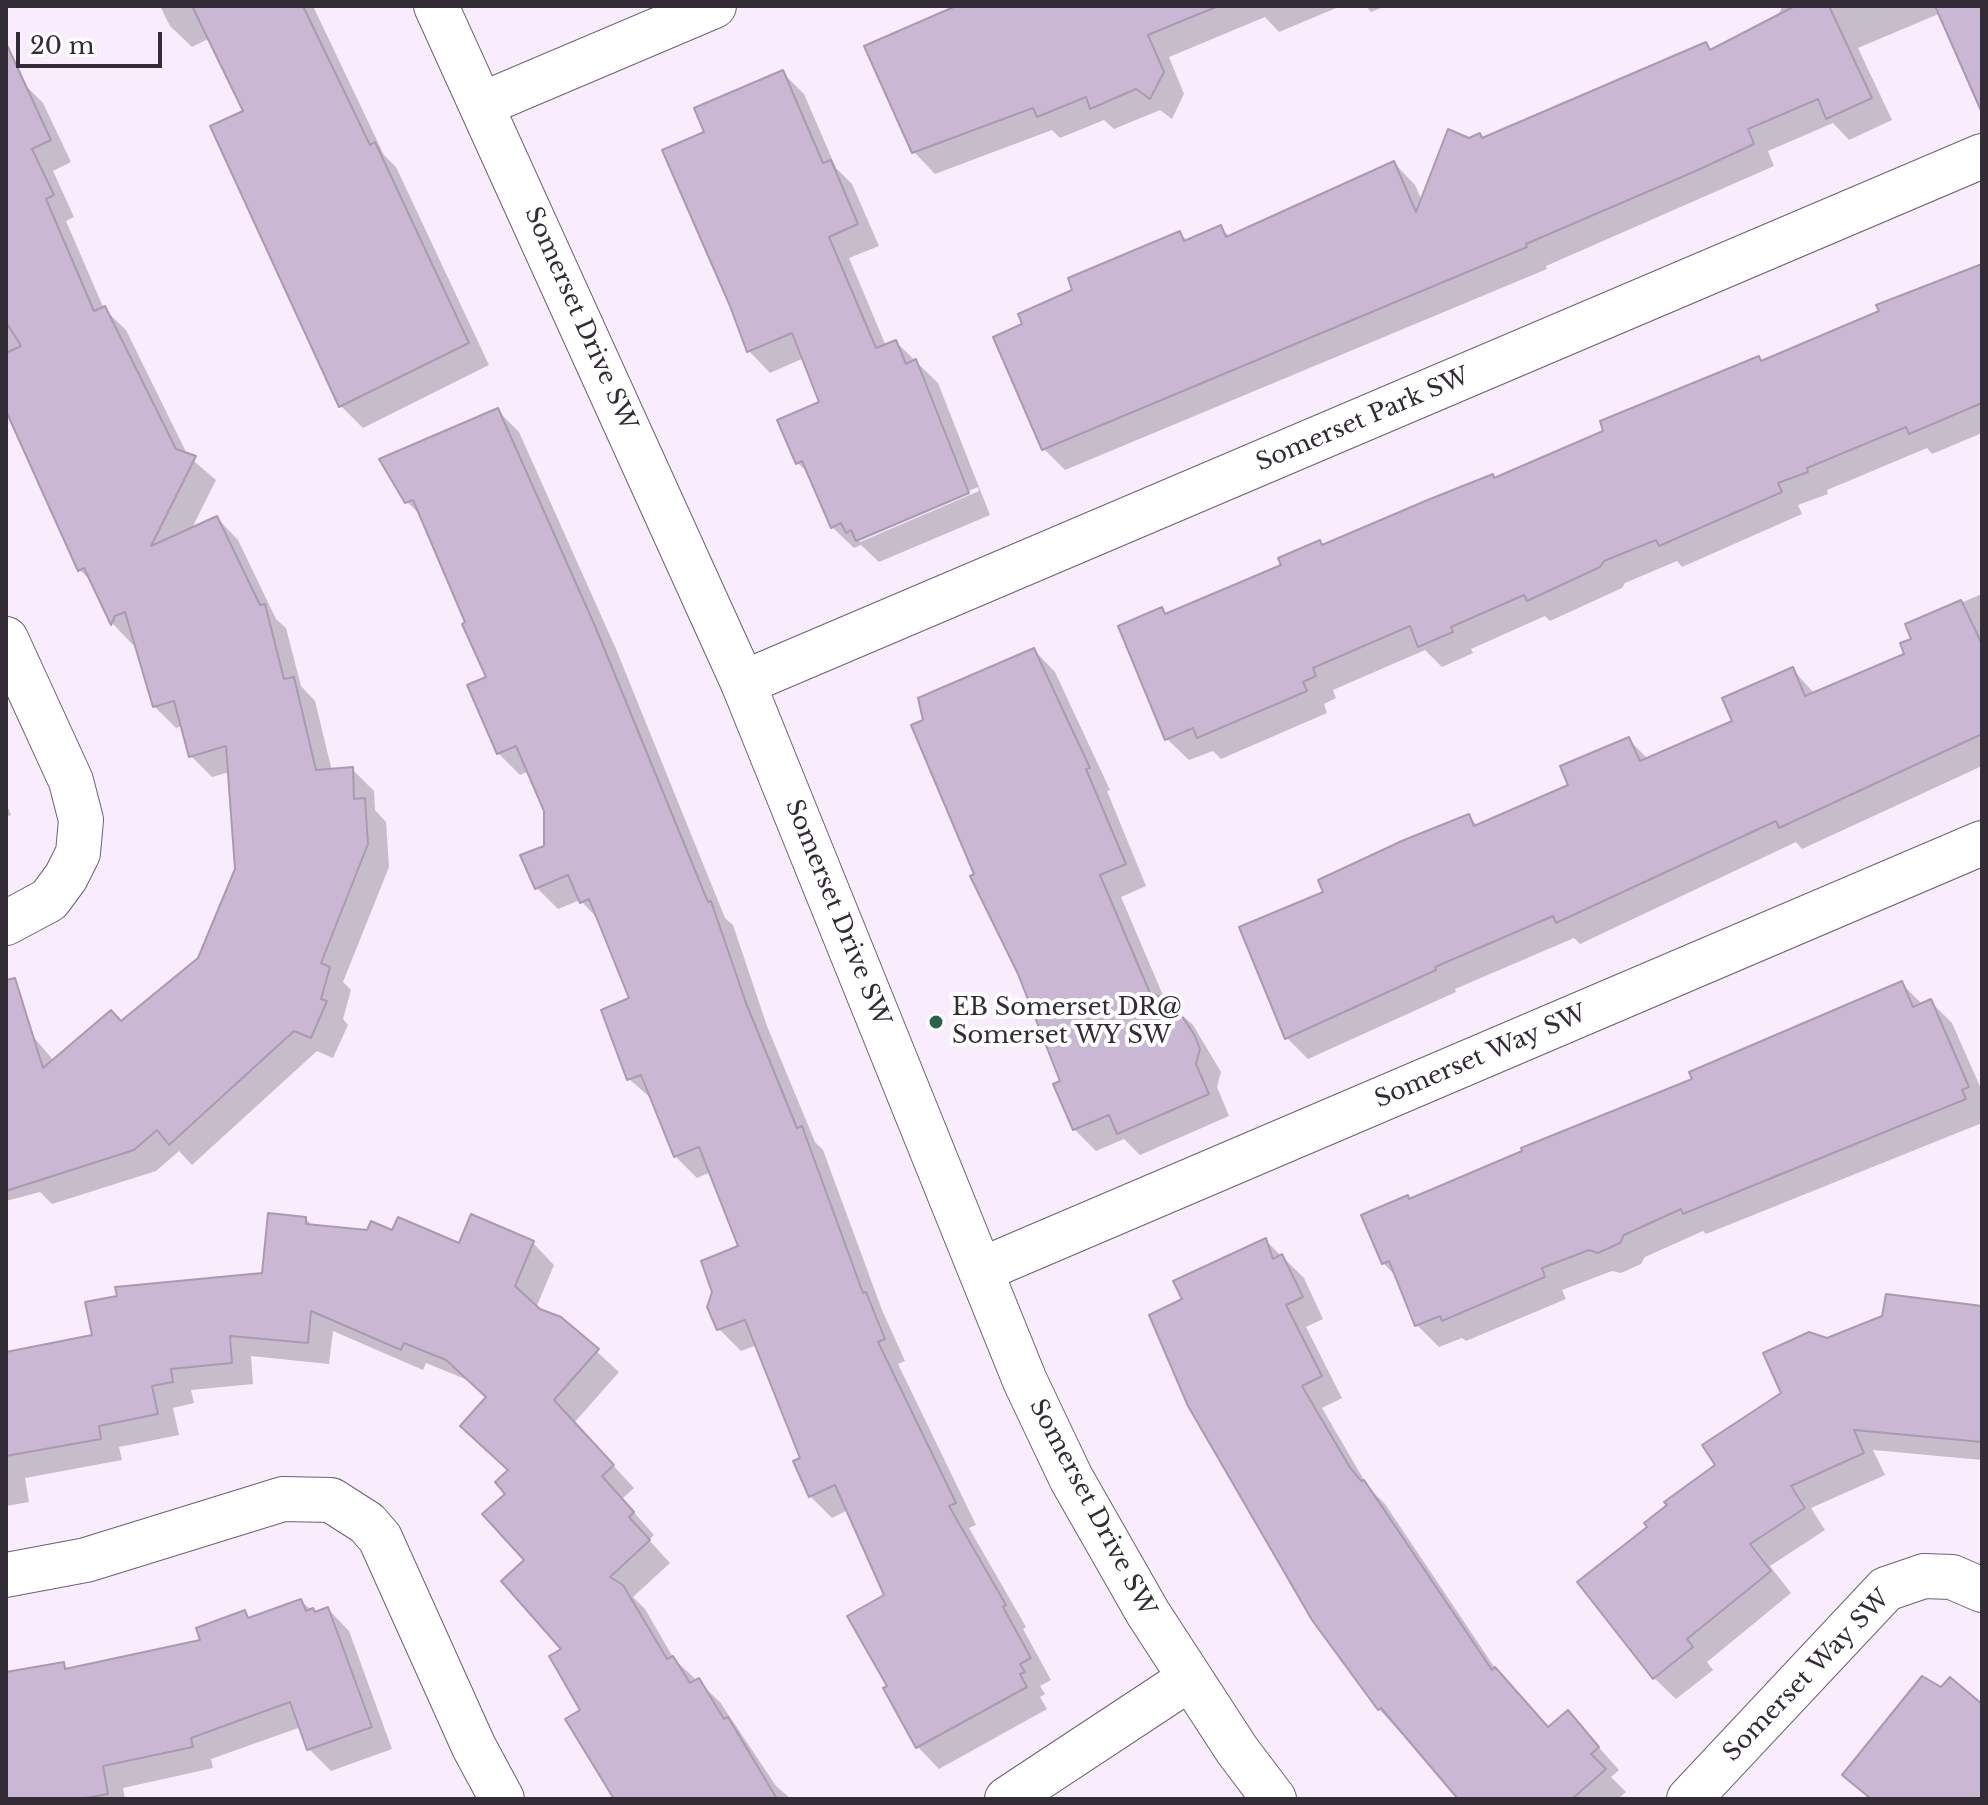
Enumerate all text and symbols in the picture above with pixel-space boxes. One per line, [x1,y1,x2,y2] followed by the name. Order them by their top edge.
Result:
[20,16,166,66] scale bar
[30,31,95,60] text: 20 m
[518,203,642,435] street label: Somerset Drive SW
[1252,362,1474,478] street label: Somerset Park SW
[778,796,896,1030] street label: Somerset Drive SW
[952,994,1182,1050] place label: EB Somerset DR@ Somerset WY SW
[1371,999,1591,1115] street label: Somerset Way SW
[927,1013,945,1031] marker: EB Somerset DR@ Somerset WY SW
[1023,1395,1161,1621] street label: Somerset Drive SW
[1718,1584,1896,1768] street label: Somerset Way SW

